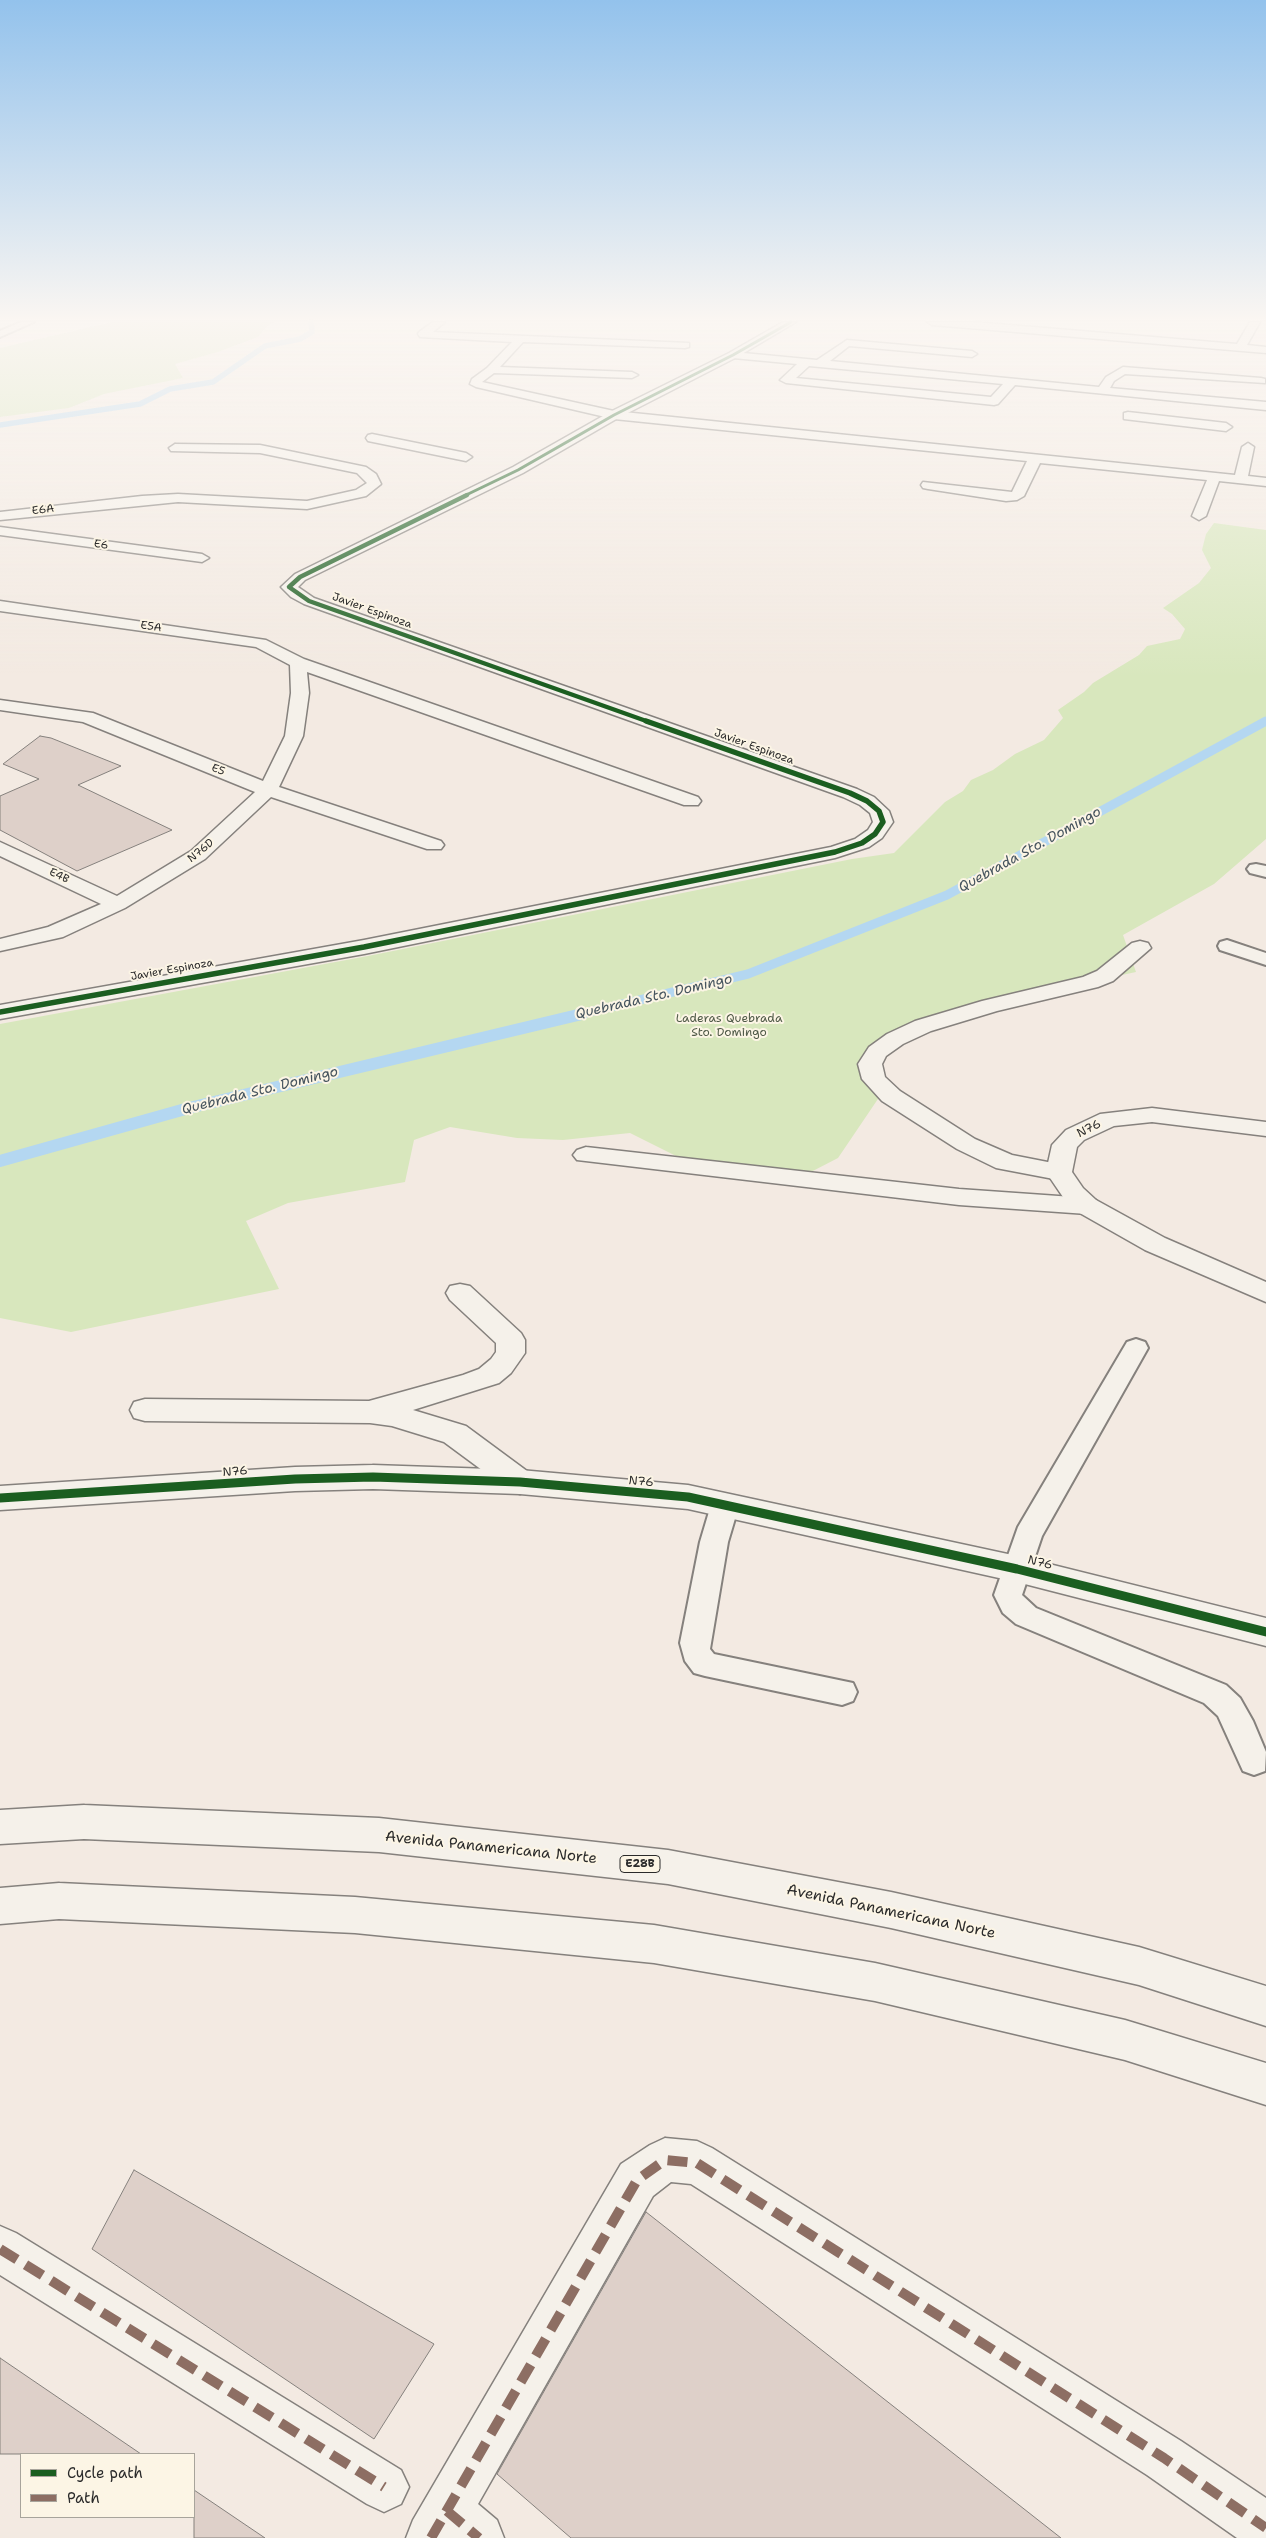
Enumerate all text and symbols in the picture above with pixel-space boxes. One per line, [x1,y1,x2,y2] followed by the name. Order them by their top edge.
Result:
[31,502,55,518] street label: E6A
[93,537,109,553] street label: E6
[330,590,414,632] street label: Javier Espinoza
[139,619,163,635] street label: E5A
[712,726,796,768] street label: Javier Espinoza
[209,761,227,779] street label: E5
[956,804,1104,896] water label: Quebrada Sto. Domingo
[185,836,217,866] street label: N76D
[47,866,71,886] street label: E4B
[130,956,214,984] street label: Javier Espinoza
[574,971,734,1023] water label: Quebrada Sto. Domingo
[676,1012,782,1040] park label: Laderas Quebrada Sto. Domingo
[180,1063,340,1119] water label: Quebrada Sto. Domingo
[1074,1117,1104,1141] street label: N76
[222,1464,248,1480] street label: N76
[628,1474,654,1490] street label: N76
[1026,1553,1054,1573] street label: N76
[384,1828,598,1868] street label: Avenida Panamericana Norte
[620,1856,660,1872] road number: E28B
[785,1881,997,1943] street label: Avenida Panamericana Norte
[20,2453,195,2518] legend
[67,2463,143,2483] text: Cycle path
[67,2488,100,2508] text: Path

